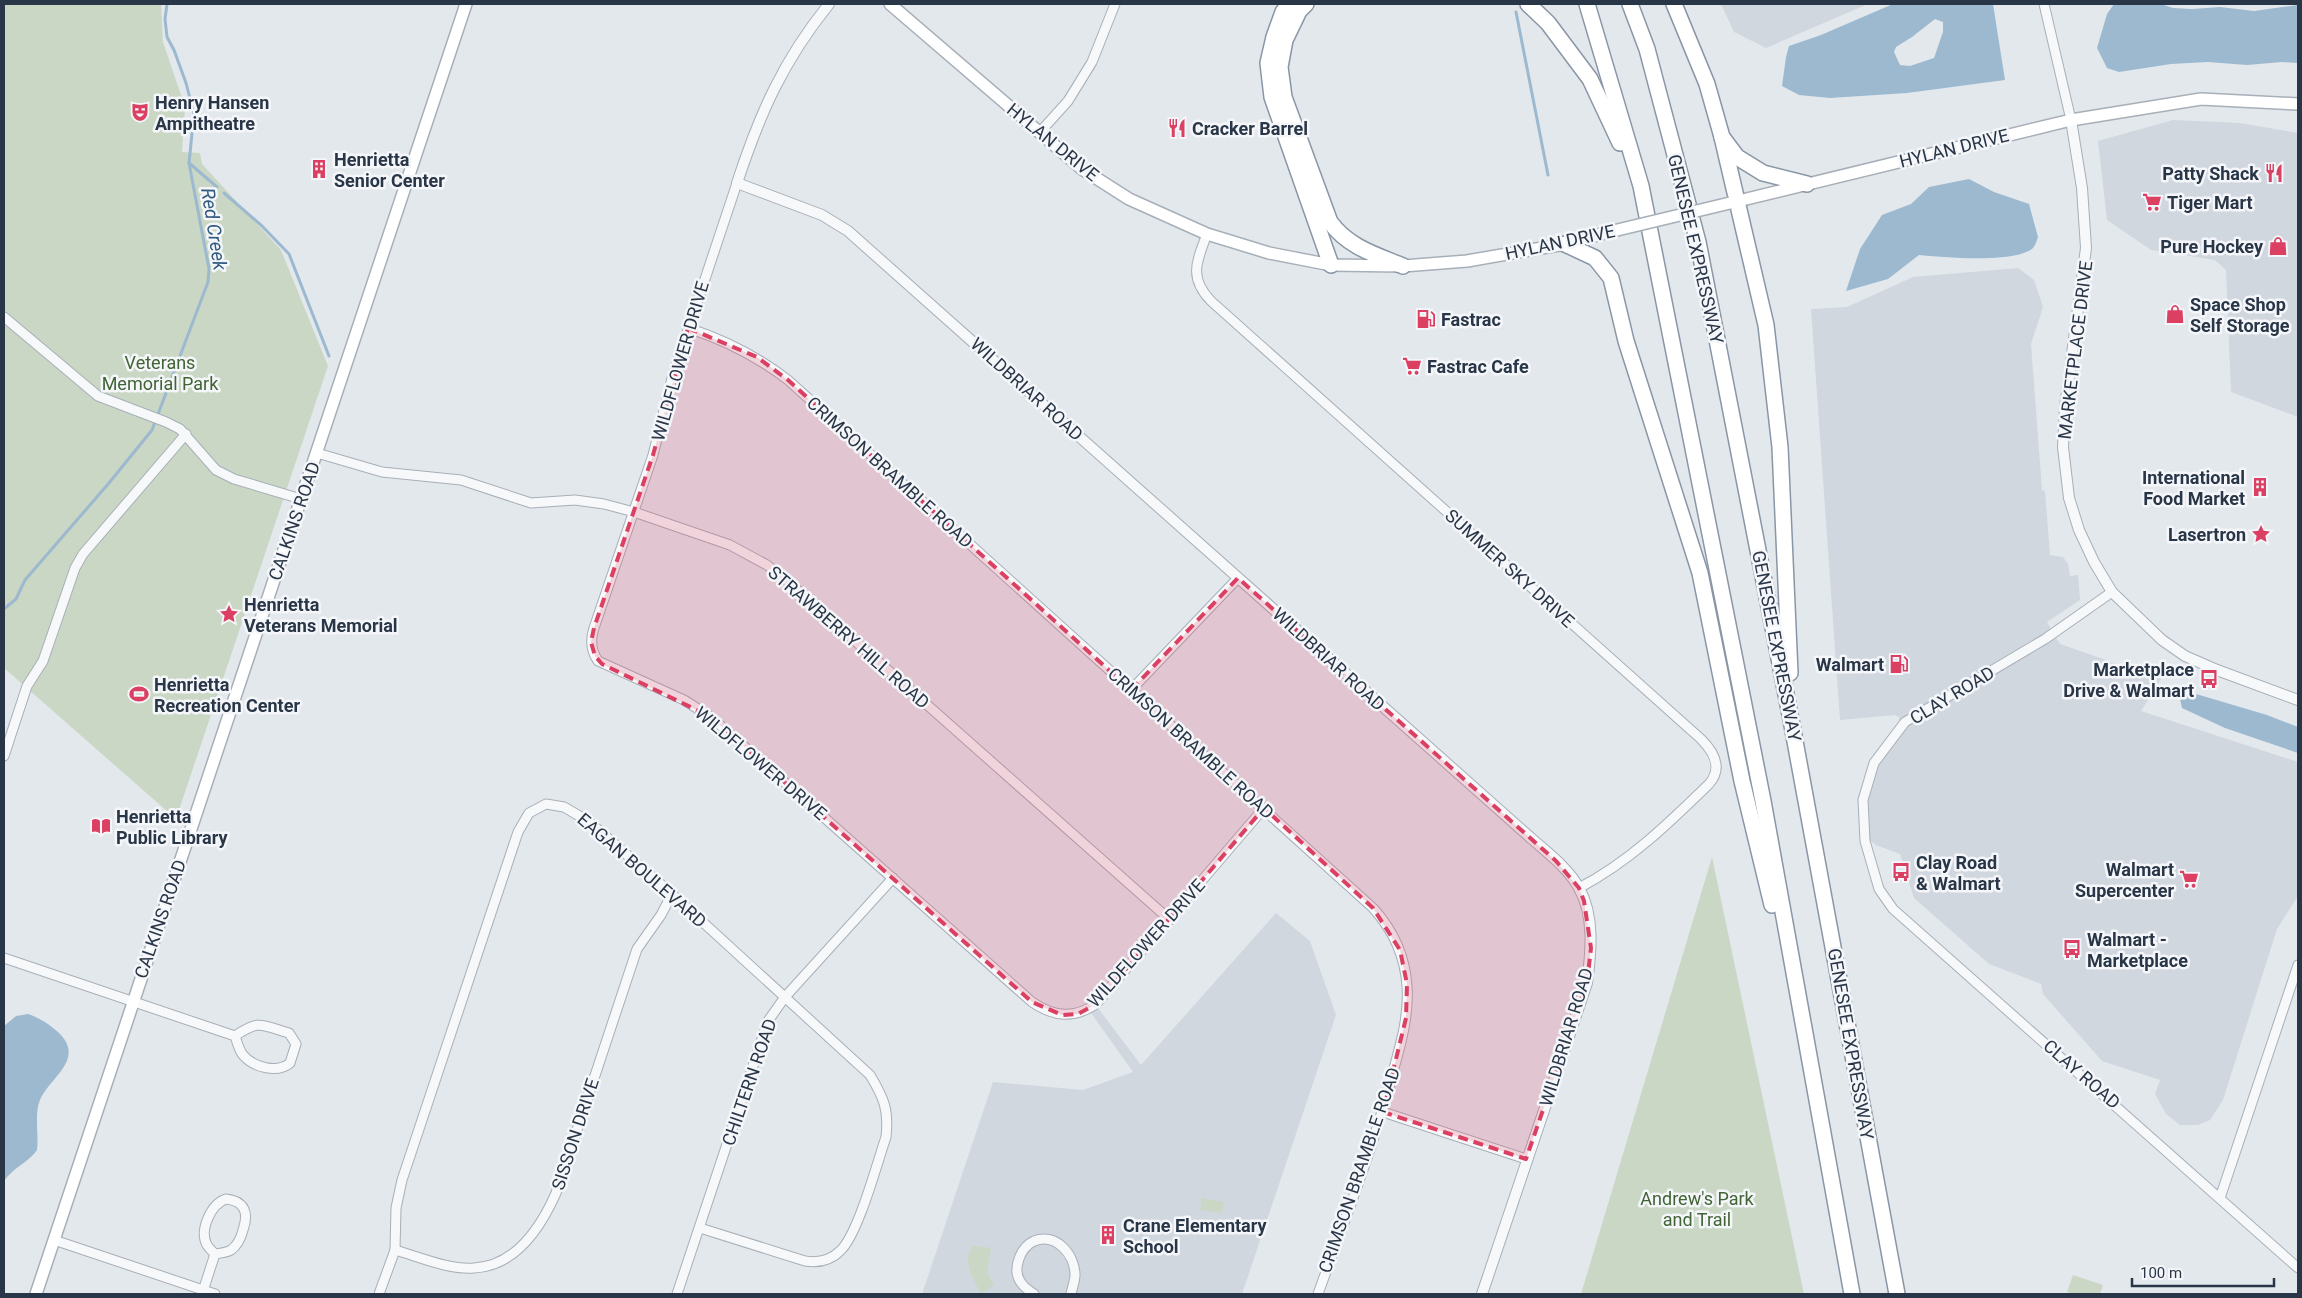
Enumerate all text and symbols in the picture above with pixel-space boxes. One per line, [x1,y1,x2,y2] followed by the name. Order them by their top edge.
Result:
[155,92,269,134] place label: Henry Hansen Ampitheatre
[1003,99,1103,185] street label: HYLAN DRIVE
[129,101,151,123] theatre icon: Henry Hansen Ampitheatre
[1166,117,1188,139] restaurant icon: Cracker Barrel
[1192,118,1308,139] place label: Cracker Barrel
[1897,124,2011,172] street label: HYLAN DRIVE
[334,149,445,191] place label: Henrietta Senior Center
[1664,152,1728,346] street label: GENESEE EXPRESSWAY
[308,158,330,180] building icon: Henrietta Senior Center
[2263,162,2285,184] restaurant icon: Patty Shack
[2162,163,2259,184] place label: Patty Shack
[196,186,232,272] water label: Red Creek
[2141,191,2163,213] supermarket icon: Tiger Mart
[2167,192,2253,213] place label: Tiger Mart
[1503,220,1617,264] street label: HYLAN DRIVE
[2267,235,2289,257] shop icon: Pure Hockey
[2160,236,2264,257] place label: Pure Hockey
[2054,259,2096,441] street label: MARKETPLACE DRIVE
[647,279,713,443] street label: WILDFLOWER DRIVE
[2190,294,2290,336] place label: Space Shop Self Storage
[2164,303,2186,325] shop icon: Space Shop Self Storage
[1415,308,1437,330] fuel station icon: Fastrac
[1441,309,1501,330] place label: Fastrac
[967,333,1087,445] street label: WILDBRIAR ROAD
[102,352,219,394] park label: Veterans Memorial Park
[1401,355,1423,377] supermarket icon: Fastrac Cafe
[1427,356,1529,377] place label: Fastrac Cafe
[803,392,977,552] street label: CRIMSON BRAMBLE ROAD
[264,459,324,583] street label: CALKINS ROAD
[2142,467,2245,509] place label: International Food Market
[2249,476,2271,498] building icon: International Food Market
[1441,505,1579,631] street label: SUMMER SKY DRIVE
[2250,523,2272,545] place icon: Lasertron
[2168,524,2246,545] place label: Lasertron
[1748,549,1806,743] street label: GENESEE EXPRESSWAY
[764,561,934,713] street label: STRAWBERRY HILL ROAD
[244,594,398,636] place label: Henrietta Veterans Memorial
[218,603,240,625] place icon: Henrietta Veterans Memorial
[1269,603,1389,715] street label: WILDBRIAR ROAD
[1888,653,1910,675] fuel station icon: Walmart
[1816,654,1884,675] place label: Walmart
[2063,659,2194,701] place label: Marketplace Drive & Walmart
[1906,662,1998,728] street label: CLAY ROAD
[1104,663,1278,823] street label: CRIMSON BRAMBLE ROAD
[2198,668,2220,690] bus stop icon: Marketplace Drive & Walmart
[154,674,300,716] place label: Henrietta Recreation Center
[128,683,150,705] sports icon: Henrietta Recreation Center
[691,702,831,824] street label: WILDFLOWER DRIVE
[116,806,228,848] place label: Henrietta Public Library
[573,808,711,932] street label: EAGAN BOULEVARD
[90,815,112,837] library icon: Henrietta Public Library
[1916,852,2001,894] place label: Clay Road & Walmart
[130,857,190,981] street label: CALKINS ROAD
[2075,859,2174,901] place label: Walmart Supercenter
[1890,861,1912,883] bus stop icon: Clay Road & Walmart
[2178,868,2200,890] supermarket icon: Walmart Supercenter
[1083,875,1209,1011] street label: WILDFLOWER DRIVE
[2087,929,2188,971] place label: Walmart - Marketplace
[2061,938,2083,960] bus stop icon: Walmart - Marketplace
[1824,947,1878,1142] street label: GENESEE EXPRESSWAY
[1535,965,1597,1109] street label: WILDBRIAR ROAD
[717,1016,781,1148] street label: CHILTERN ROAD
[2039,1035,2125,1113] street label: CLAY ROAD
[1314,1064,1404,1276] street label: CRIMSON BRAMBLE ROAD
[547,1076,603,1192] street label: SISSON DRIVE
[1640,1188,1755,1230] park label: Andrew's Park and Trail
[1123,1215,1267,1257] place label: Crane Elementary School
[1097,1224,1119,1246] building icon: Crane Elementary School
[2132,1256,2274,1288] scale bar
[2140,1264,2182,1282] text: 100 m

